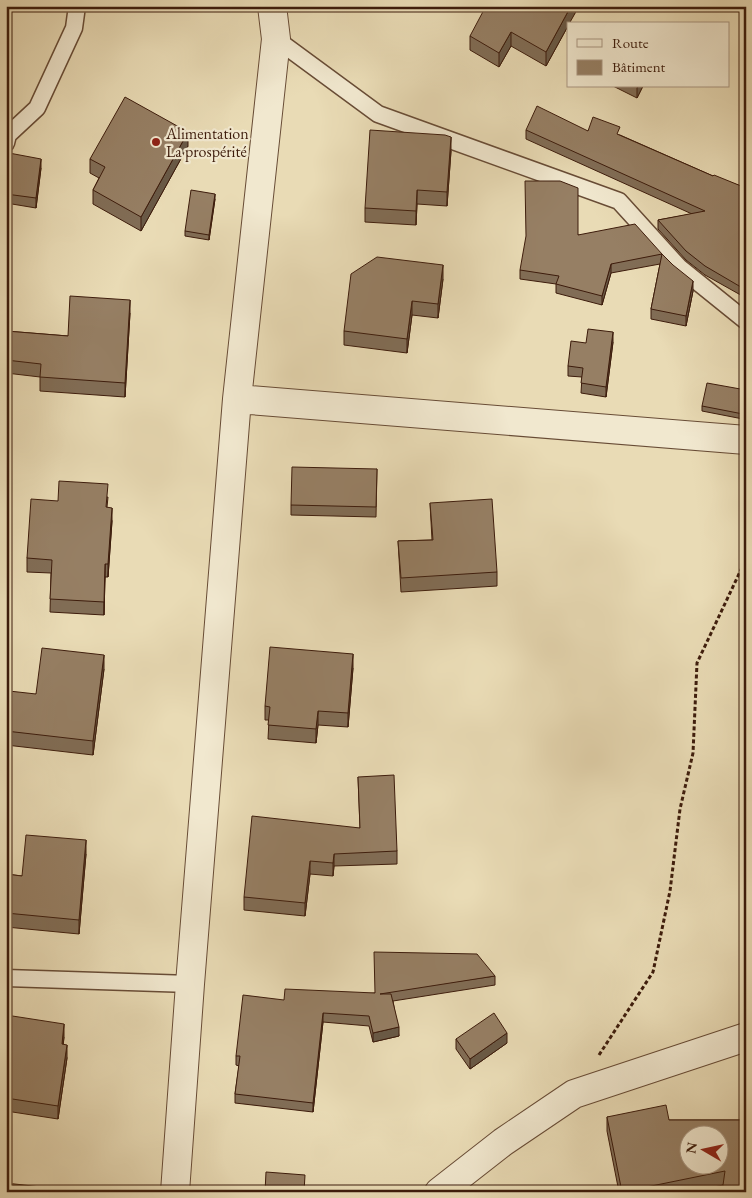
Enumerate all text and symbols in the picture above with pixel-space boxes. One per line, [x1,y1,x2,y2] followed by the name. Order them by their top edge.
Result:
[567,22,730,88] legend
[612,33,649,52] text: Route
[612,57,666,76] text: Bâtiment
[165,123,249,162] place label: Alimentation La prospérité
[150,136,162,148] marker: Alimentation La prospérité
[680,1126,730,1176] north arrow
[681,1140,701,1155] text: N

